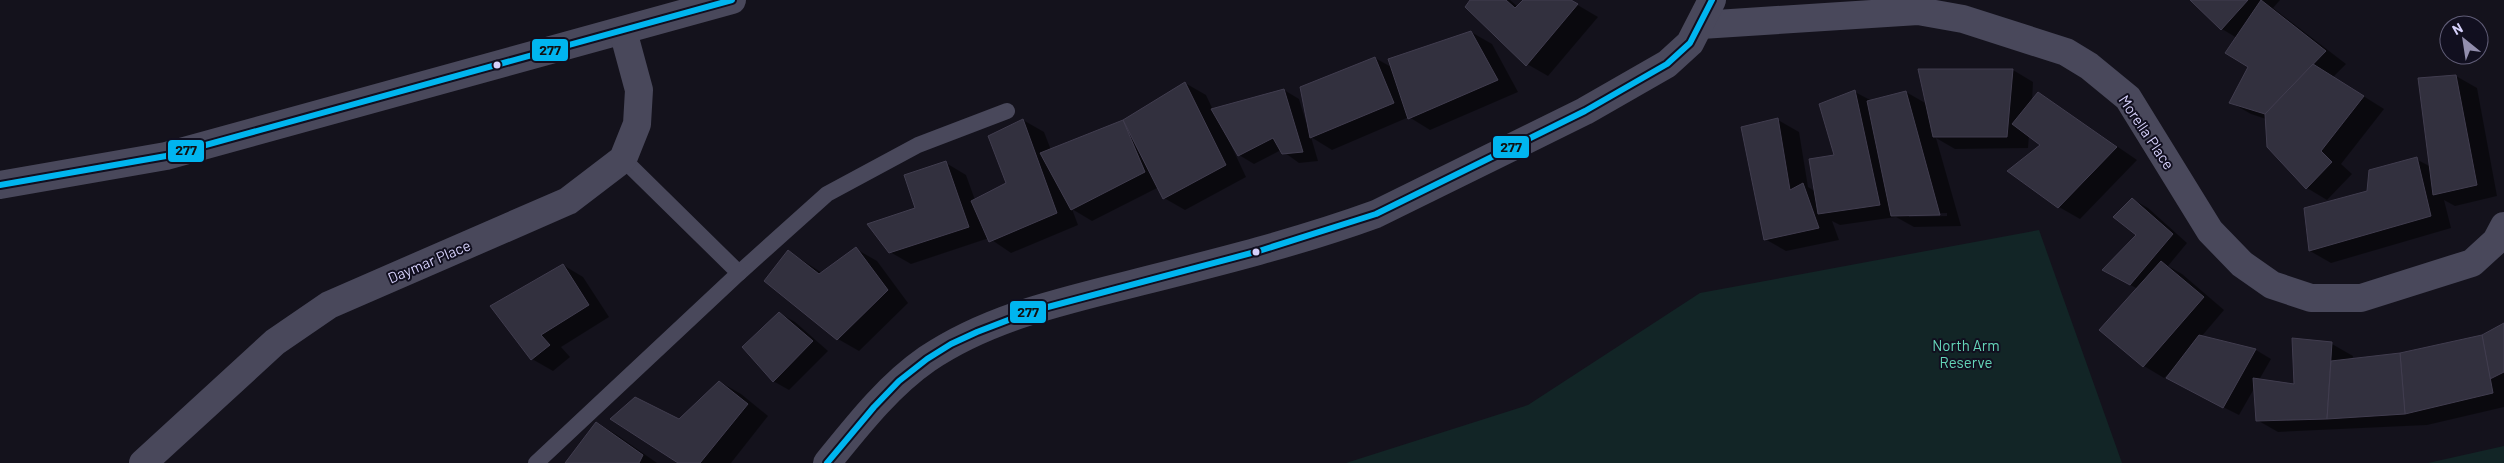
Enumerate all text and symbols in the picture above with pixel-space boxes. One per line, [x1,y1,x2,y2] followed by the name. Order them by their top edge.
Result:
[2439,15,2489,65] north arrow
[2449,19,2466,38] text: N
[531,38,569,62] line badge: 277
[539,41,561,58] text: 277
[492,60,502,70] unlabelled marker
[2116,91,2178,173] street label: Morella Place
[1492,135,1530,159] line badge: 277
[1500,138,1522,155] text: 277
[167,139,205,163] line badge: 277
[175,141,197,158] text: 277
[385,236,473,286] street label: Daymar Place
[1251,247,1261,257] unlabelled marker
[1009,300,1047,324] line badge: 277
[1017,303,1039,320] text: 277
[1932,336,2000,371] park label: North Arm Reserve

